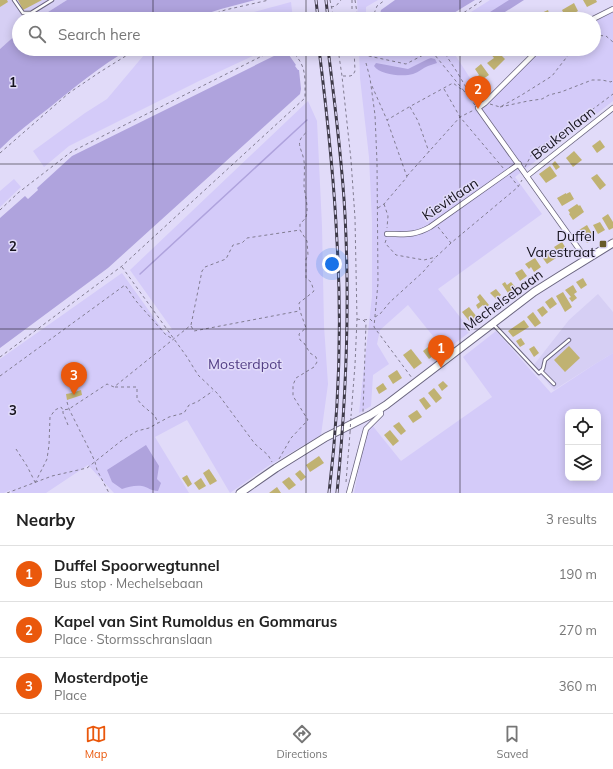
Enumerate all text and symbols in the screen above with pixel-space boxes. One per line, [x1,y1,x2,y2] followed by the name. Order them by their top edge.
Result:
[12,12,601,56] search box
[26,23,48,45] icon: search
[58,25,140,44] text: Search here
[9,74,17,90] text: 1
[465,76,491,109] pin: 2
[527,102,599,164] street label: Beukenlaan
[419,174,481,224] street label: Kievitlaan
[527,227,595,261] place label: Duffel Varestraat
[9,238,17,254] text: 2
[598,239,608,249] marker: Duffel Varestraat
[322,254,342,274] your location
[460,265,546,335] street label: Mechelsebaan
[428,335,454,368] pin: 1
[208,355,282,373] park label: Mosterdpot
[61,362,87,395] pin: 3
[9,402,17,418] text: 3
[565,409,601,481] map controls
[565,409,601,445] button: locate
[565,445,601,481] button: layers
[16,509,75,530] text: Nearby
[546,511,597,527] text: 3 results
[54,556,220,575] text: Duffel Spoorwegtunnel
[25,566,33,582] text: 1
[559,566,597,582] text: 190 m
[54,575,203,591] text: Bus stop · Mechelsebaan
[54,612,337,631] text: Kapel van Sint Rumoldus en Gommarus
[25,622,33,638] text: 2
[559,622,597,638] text: 270 m
[54,631,212,647] text: Place · Stormsschranslaan
[54,668,148,687] text: Mosterdpotje
[25,678,33,694] text: 3
[559,678,597,694] text: 360 m
[54,687,87,703] text: Place
[85,723,107,761] tab: Map
[277,723,327,761] tab: Directions
[497,723,528,761] tab: Saved

